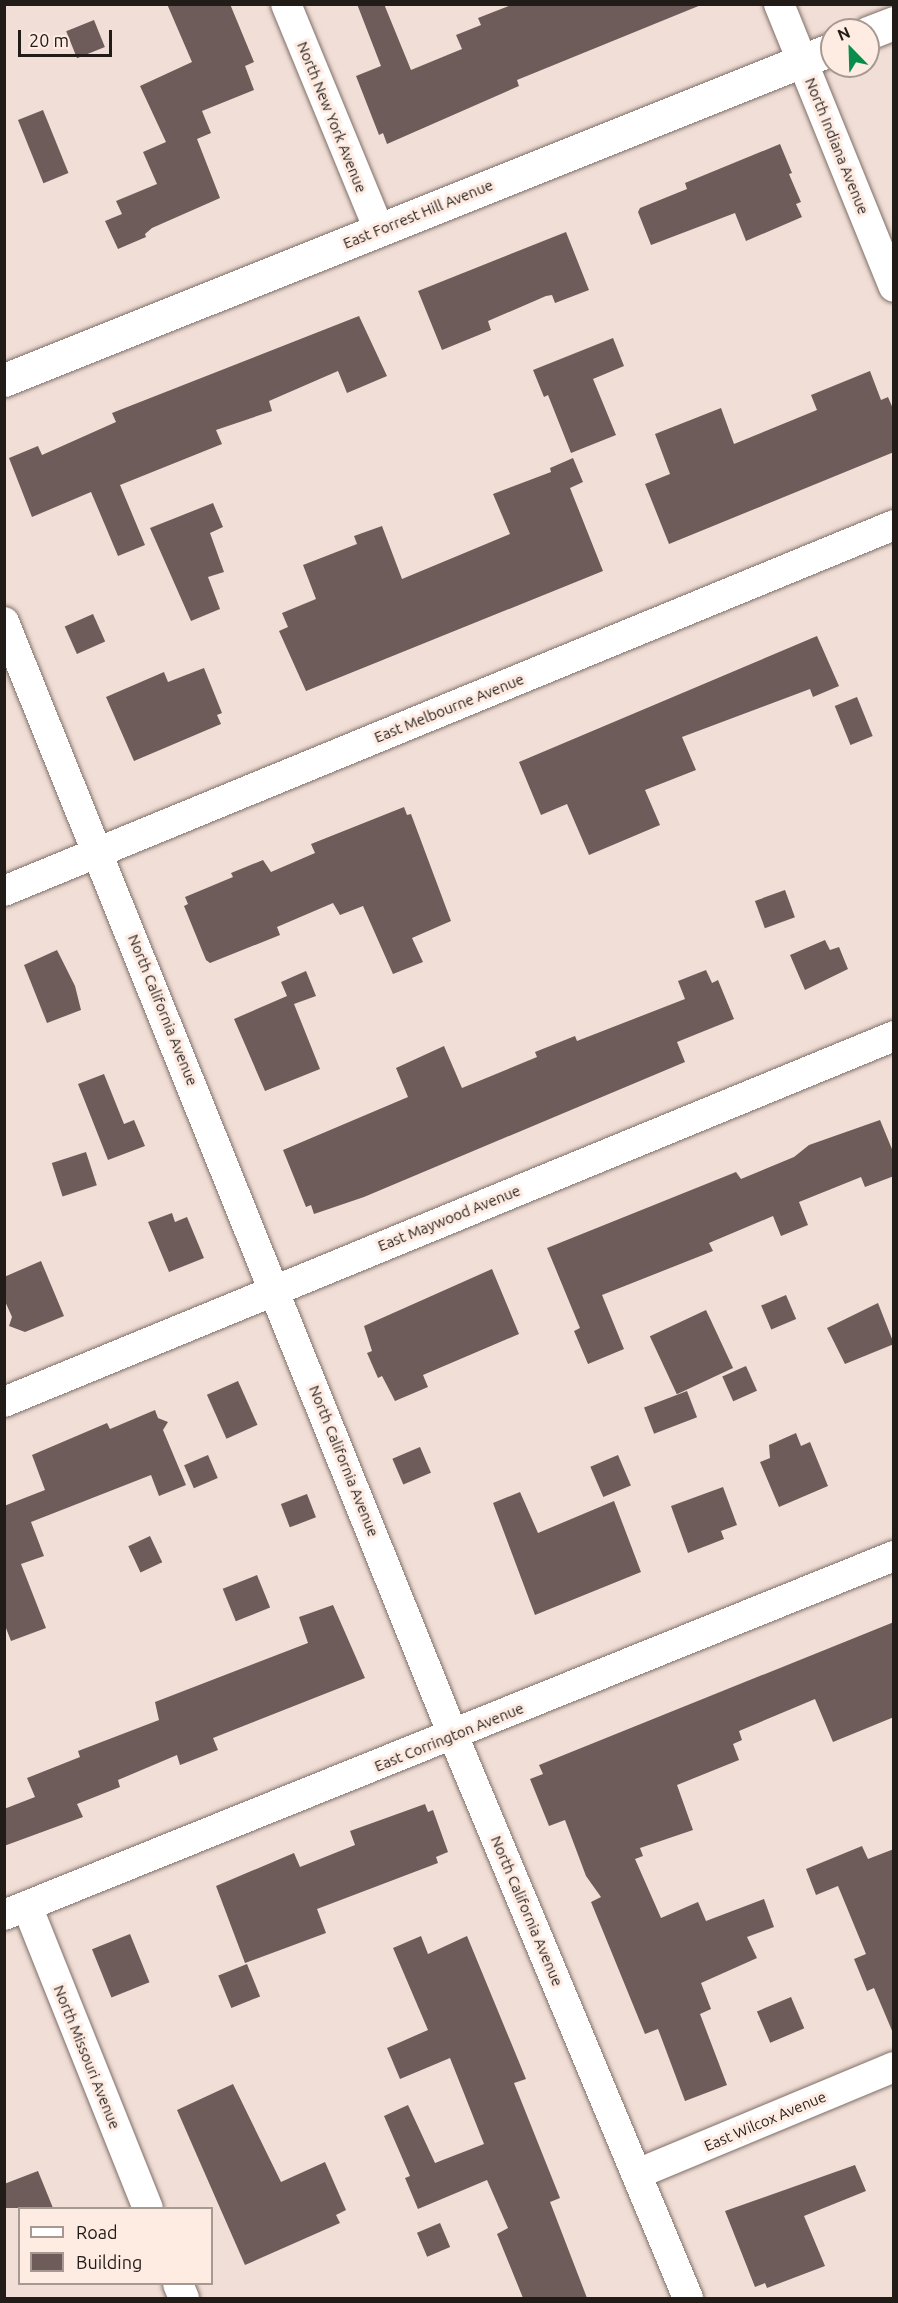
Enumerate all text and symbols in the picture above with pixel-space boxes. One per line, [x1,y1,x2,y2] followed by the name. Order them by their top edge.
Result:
[21,18,116,56] scale bar
[820,18,880,78] north arrow
[835,23,853,44] text: N
[29,30,69,50] text: 20 m
[293,39,371,195] street label: North New York Avenue
[801,75,873,217] street label: North Indiana Avenue
[340,176,496,252] street label: East Forrest Hill Avenue
[372,670,526,746] street label: East Melbourne Avenue
[124,932,202,1088] street label: North California Avenue
[375,1181,523,1255] street label: East Maywood Avenue
[305,1383,383,1539] street label: North California Avenue
[372,1699,526,1775] street label: East Corrington Avenue
[487,1833,567,1989] street label: North California Avenue
[50,1983,124,2131] street label: North Missouri Avenue
[701,2087,829,2155] street label: East Wilcox Avenue
[18,2207,213,2285] legend
[76,2222,118,2242] text: Road
[76,2252,142,2272] text: Building

